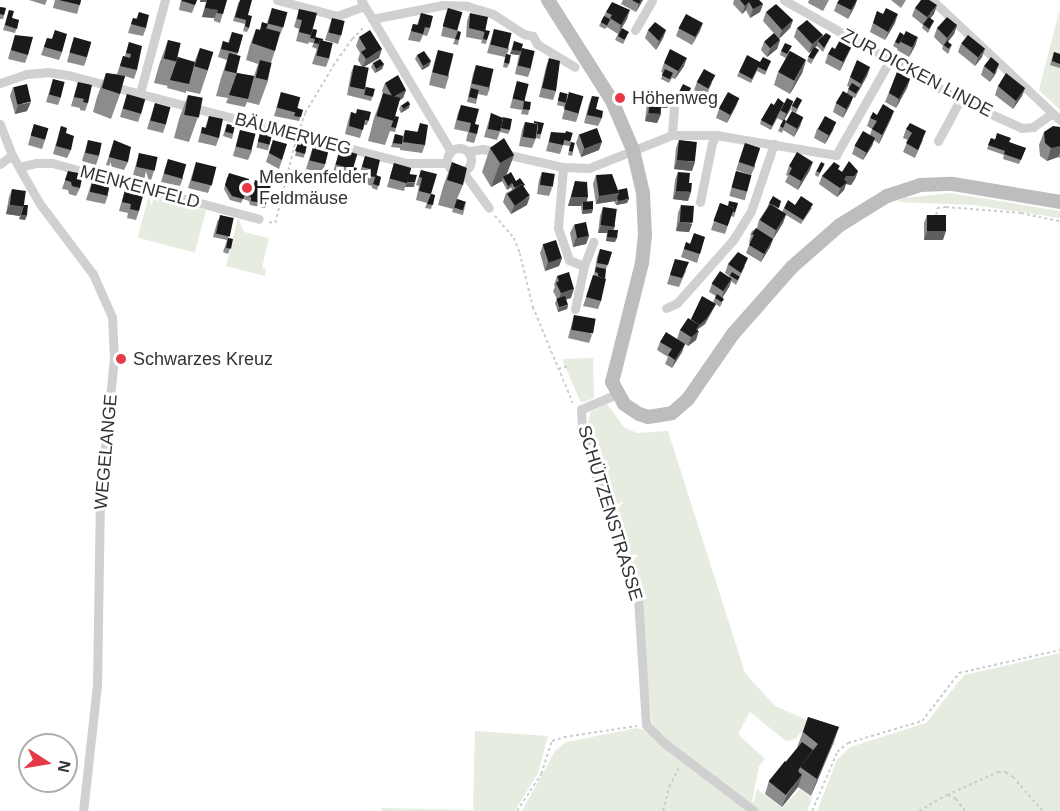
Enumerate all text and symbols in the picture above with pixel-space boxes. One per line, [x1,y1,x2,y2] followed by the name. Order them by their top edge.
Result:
[838,24,996,122] street label: ZUR DICKEN LINDE
[632,87,718,109] place label: Höhenweg
[613,91,627,105] marker: Höhenweg
[232,108,354,160] street label: BÄUMERWEG
[78,161,202,213] street label: MENKENFELD
[259,167,368,210] place label: Menkenfelder Feldmäuse
[240,181,254,195] marker: Menkenfelder Feldmäuse
[133,348,273,370] place label: Schwarzes Kreuz
[114,352,128,366] marker: Schwarzes Kreuz
[90,393,122,511] street label: WEGELANGE
[573,423,647,603] street label: SCHÜTZENSTRASSE
[18,733,78,793] north arrow
[55,759,74,774] text: N

